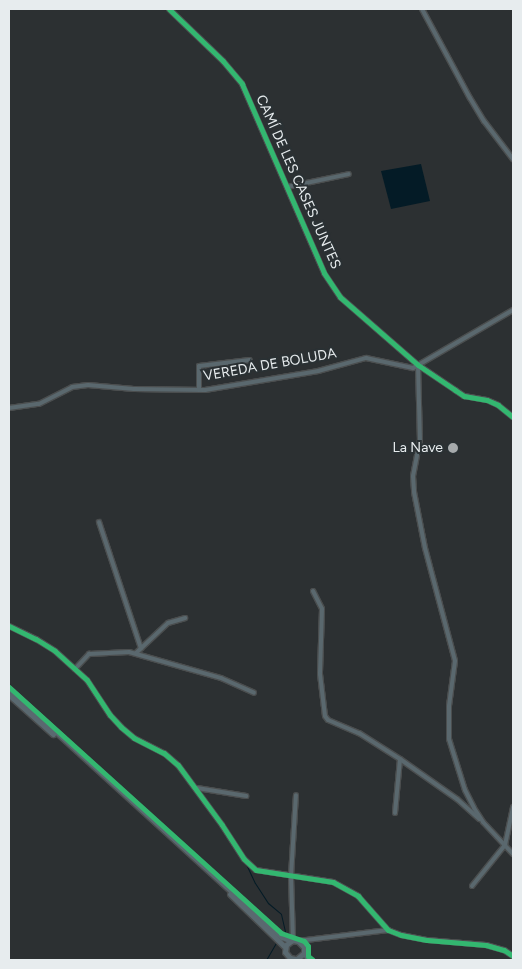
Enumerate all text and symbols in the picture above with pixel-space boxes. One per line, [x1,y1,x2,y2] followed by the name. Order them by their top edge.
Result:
[252,92,344,272] street label: CAMÍ DE LES CASES JUNTES
[202,345,338,385] street label: VEREDA DE BOLUDA
[392,440,443,456] place label: La Nave
[447,442,459,454] marker: La Nave

